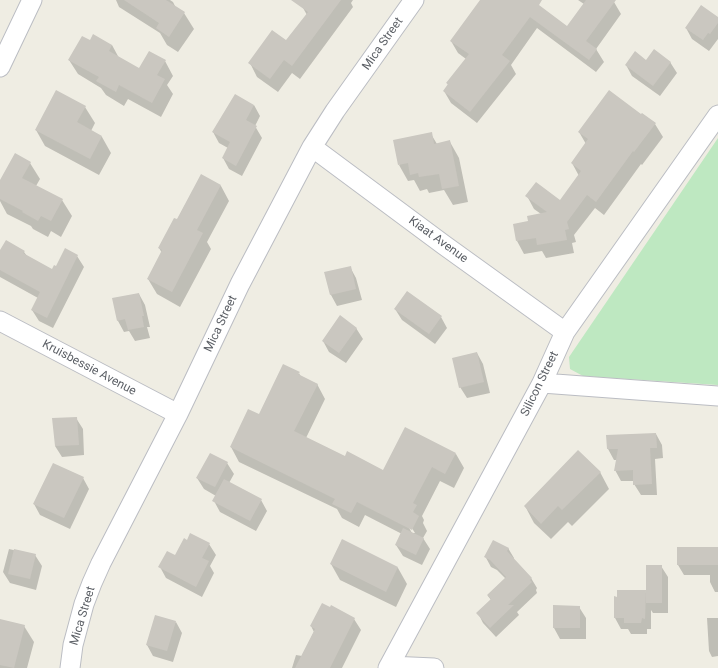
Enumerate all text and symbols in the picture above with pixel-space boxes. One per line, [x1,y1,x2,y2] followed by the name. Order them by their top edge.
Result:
[360,15,406,73] street label: Mica Street
[406,214,470,266] street label: Kiaat Avenue
[202,293,240,355] street label: Mica Street
[40,337,138,399] street label: Kruisbessie Avenue
[518,349,562,419] street label: Silicon Street
[67,585,99,647] street label: Mica Street

